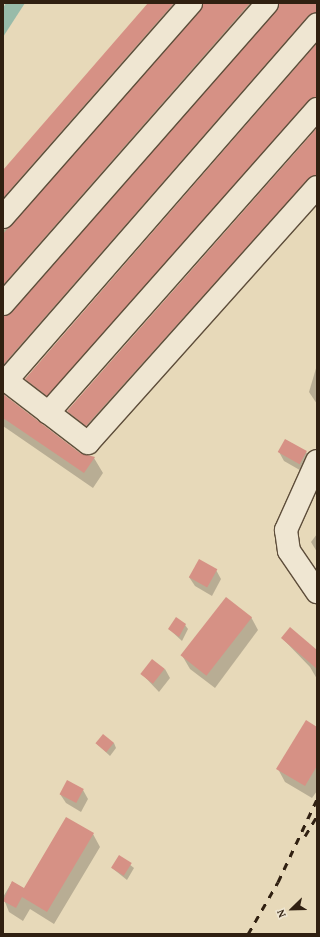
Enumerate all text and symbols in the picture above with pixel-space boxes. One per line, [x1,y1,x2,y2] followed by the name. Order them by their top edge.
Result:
[272,889,312,929] north arrow
[272,907,290,920] text: N

